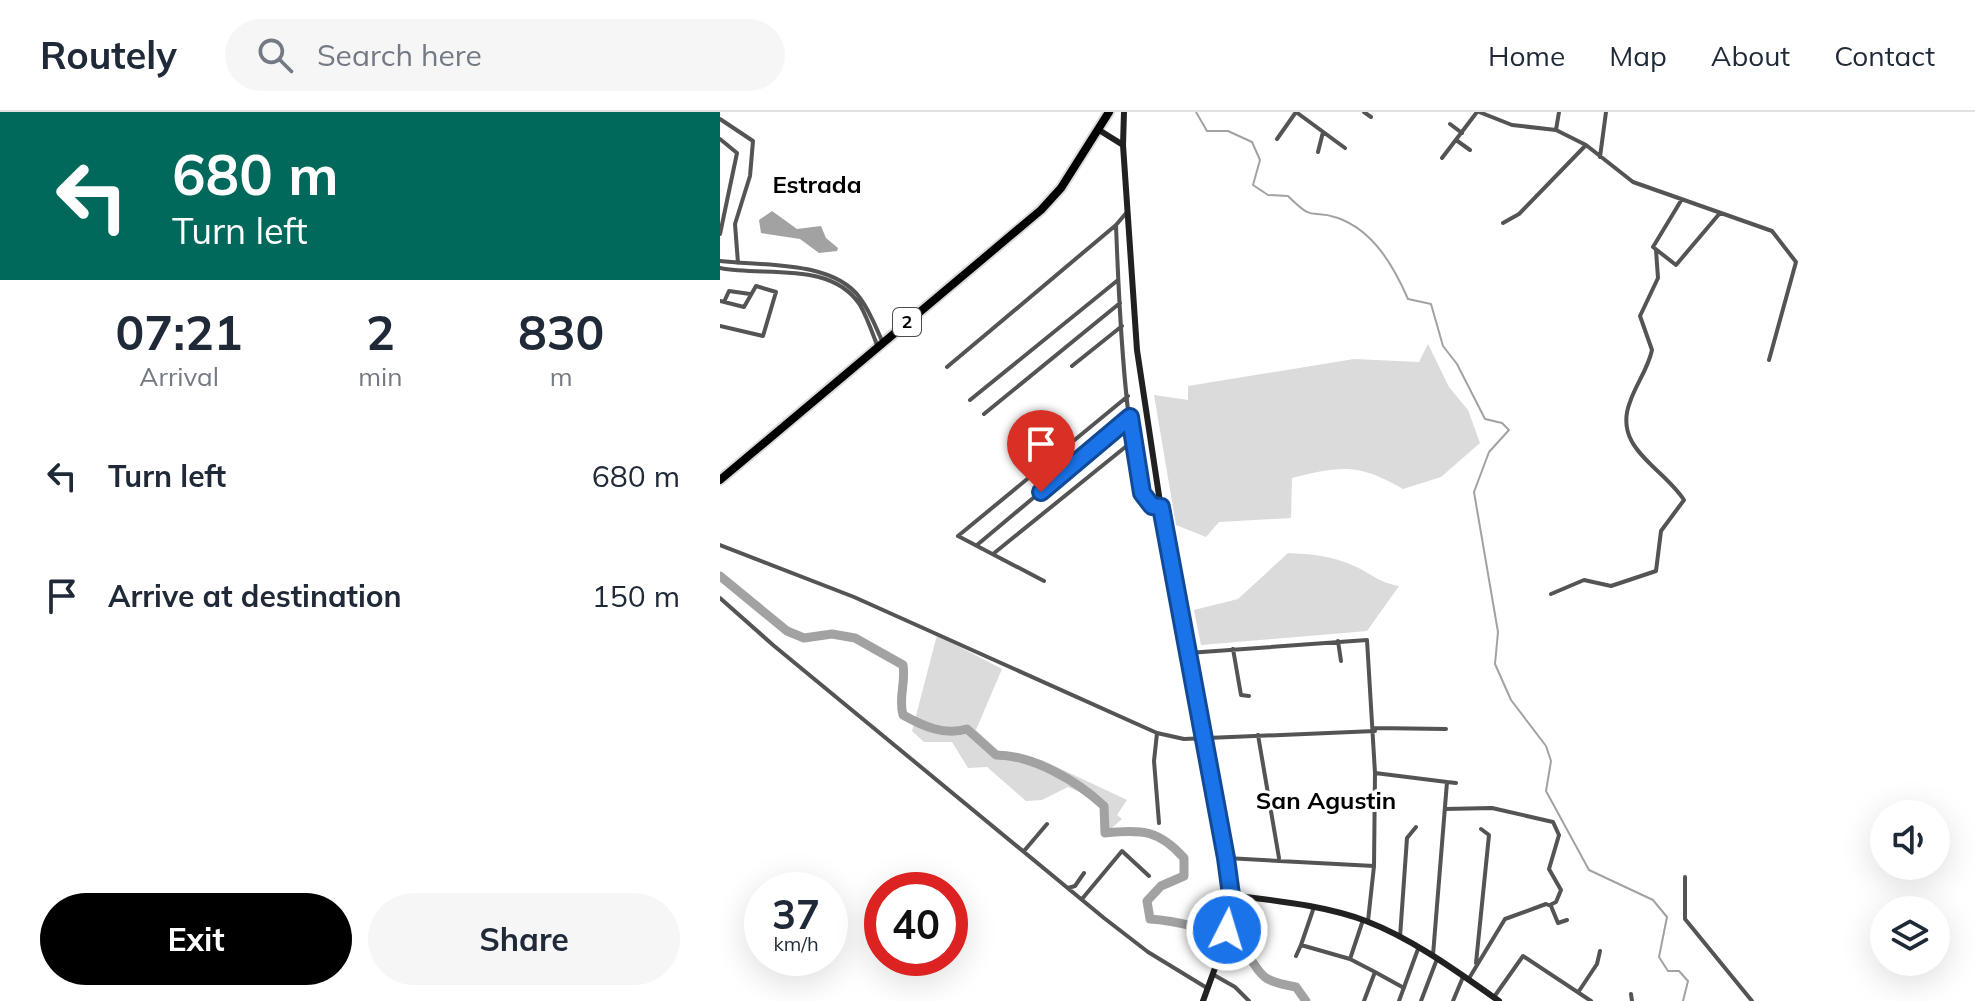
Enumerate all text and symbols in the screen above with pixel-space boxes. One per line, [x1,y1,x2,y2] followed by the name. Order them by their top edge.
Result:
[225,19,785,91] search box
[40,31,177,79] text: Routely
[253,33,297,77] icon: search
[317,36,482,74] text: Search here
[1488,38,1565,73] text: Home
[1609,38,1667,73] text: Map
[1711,38,1790,73] text: About
[1834,38,1935,73] text: Contact
[172,139,339,209] text: 680 m
[40,144,144,248] icon: left
[772,169,862,199] district label: Estrada
[172,208,308,253] text: Turn left
[116,302,243,362] text: 07:21
[366,302,395,362] text: 2
[518,302,604,362] text: 830
[893,308,921,336] road number: 2
[139,360,219,393] text: Arrival
[358,360,402,393] text: min
[550,360,573,393] text: m
[1007,410,1075,492] pin
[1019,422,1063,466] icon: arrive
[40,454,84,498] icon: left
[108,457,226,495] text: Turn left
[592,457,680,495] text: 680 m
[40,574,84,618] icon: arrive
[108,577,402,615] text: Arrive at destination
[592,577,680,615] text: 150 m
[1256,785,1396,815] district label: San Agustin
[1870,800,1950,976] map controls
[1870,800,1950,880] button: sound
[864,872,968,976] speed limit sign: 40
[1185,888,1269,972] position arrow
[772,889,820,939] text: 37
[40,893,352,985] button: Exit
[368,893,680,985] button: Share
[1870,896,1950,976] button: layers
[773,931,819,956] text: km/h

